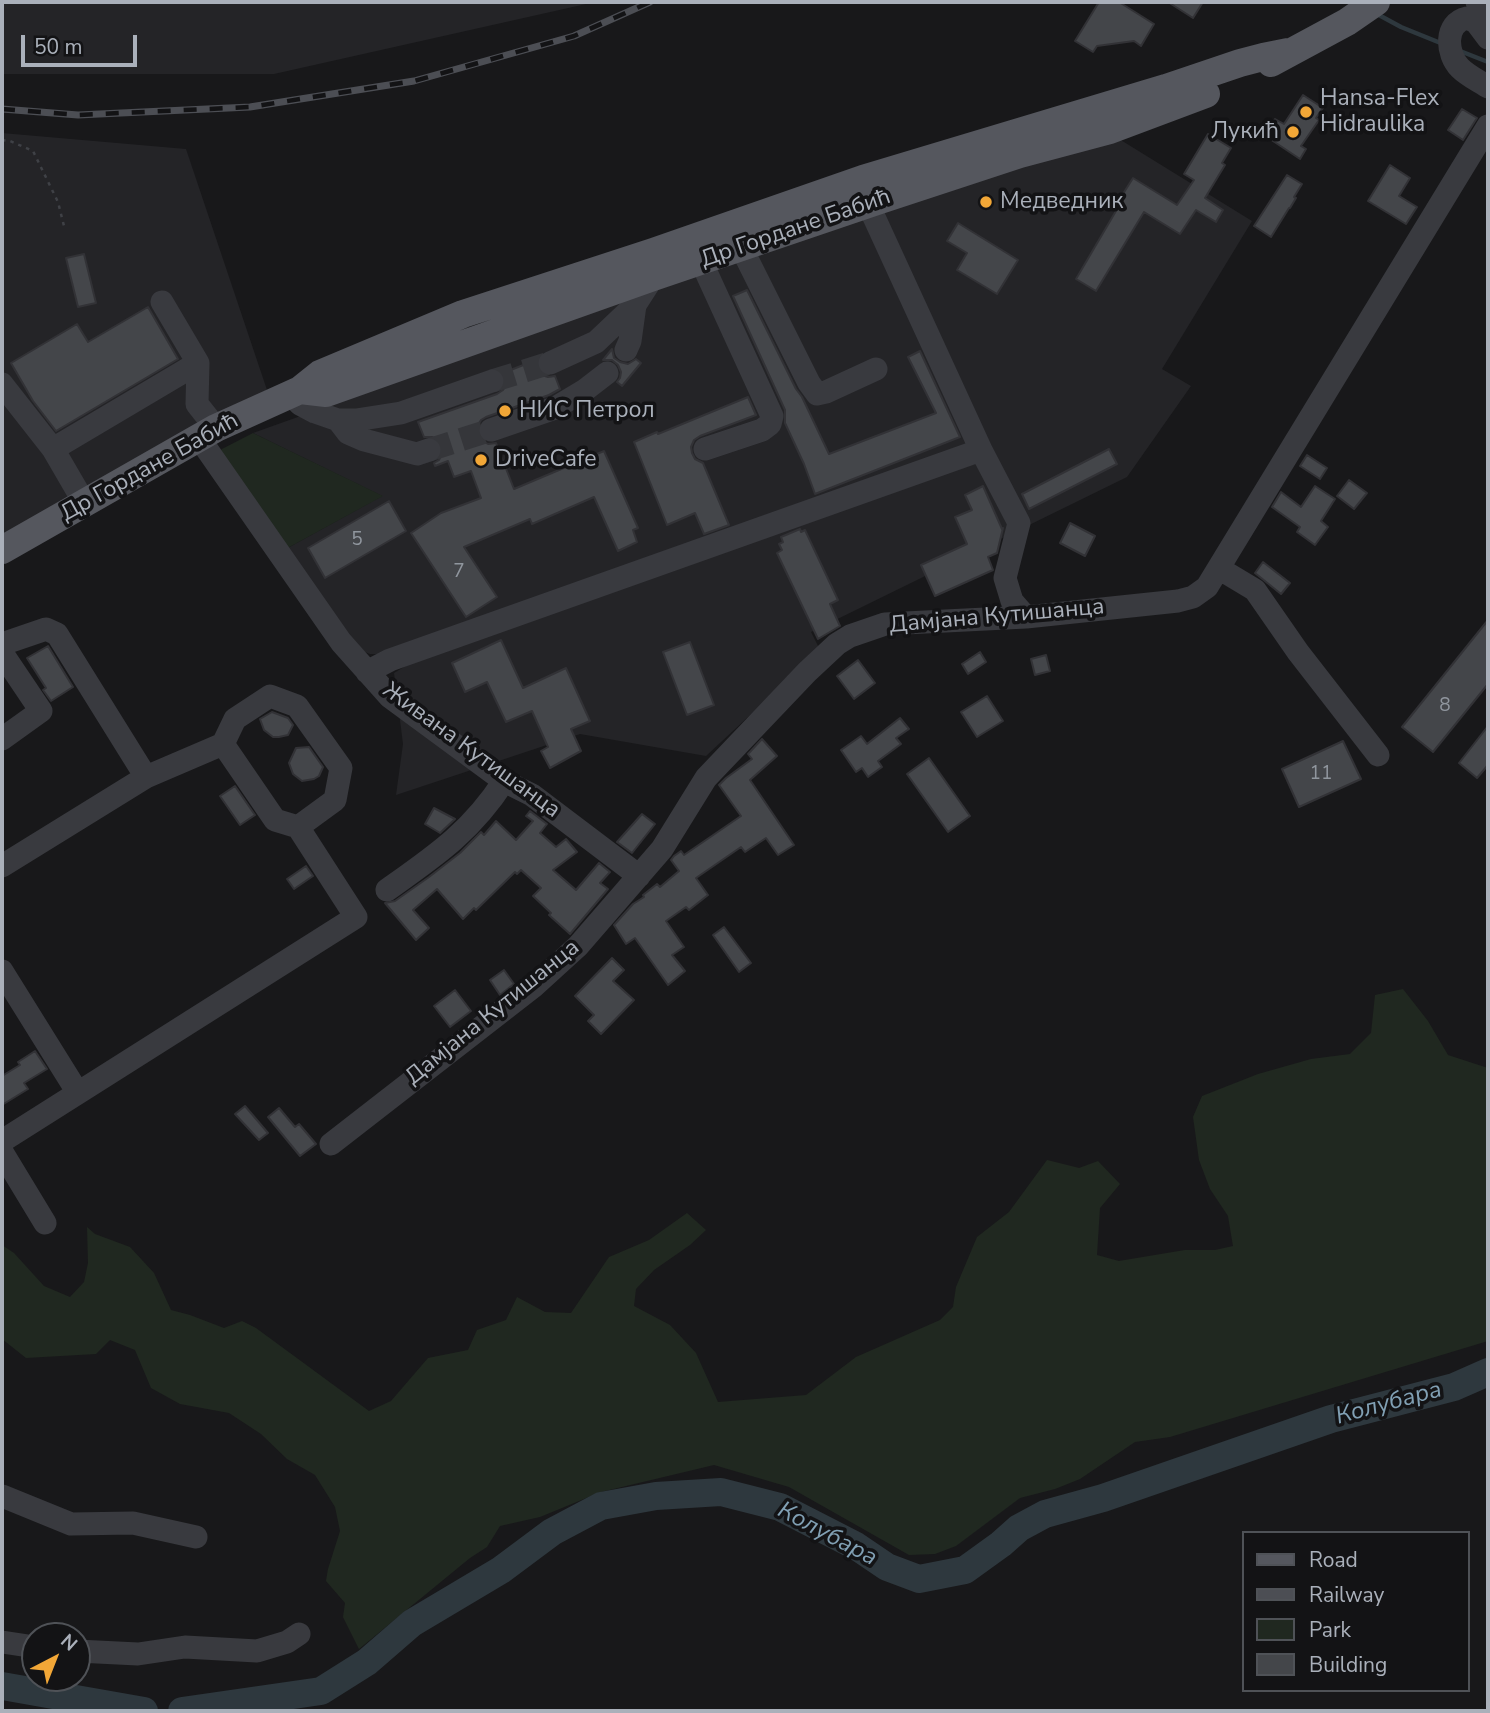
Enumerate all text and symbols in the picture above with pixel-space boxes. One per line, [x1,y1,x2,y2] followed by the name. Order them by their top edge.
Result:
[24,21,140,65] scale bar
[34,33,83,61] text: 50 m
[1320,85,1439,139] place label: Hansa-Flex Hidraulika
[1298,104,1314,120] marker: Hansa-Flex Hidraulika
[1211,118,1279,146] place label: Лукић
[1285,124,1301,140] marker: Лукић
[697,184,895,274] street label: Др Гордане Бабић
[1000,188,1123,216] place label: Медведник
[978,194,994,210] marker: Медведник
[519,397,655,425] place label: НИС Петрол
[497,403,513,419] marker: НИС Петрол
[56,408,244,528] street label: Др Гордане Бабић
[495,446,596,474] place label: DriveCafe
[473,452,489,468] marker: DriveCafe
[351,529,363,551] house number: 5
[453,561,465,583] house number: 7
[888,594,1106,640] street label: Дамјана Кутишанца
[377,677,565,825] street label: Живана Кутишанца
[1439,695,1451,717] house number: 8
[1310,763,1332,785] house number: 11
[401,934,585,1092] street label: Дамјана Кутишанца
[1333,1376,1445,1432] water label: Колубара
[772,1497,882,1573] water label: Колубара
[1242,1531,1469,1692] legend
[1309,1546,1358,1574] text: Road
[1309,1581,1384,1609] text: Railway
[1309,1616,1351,1644] text: Park
[21,1622,91,1692] north arrow
[55,1628,83,1657] text: N
[1309,1651,1387,1679] text: Building

